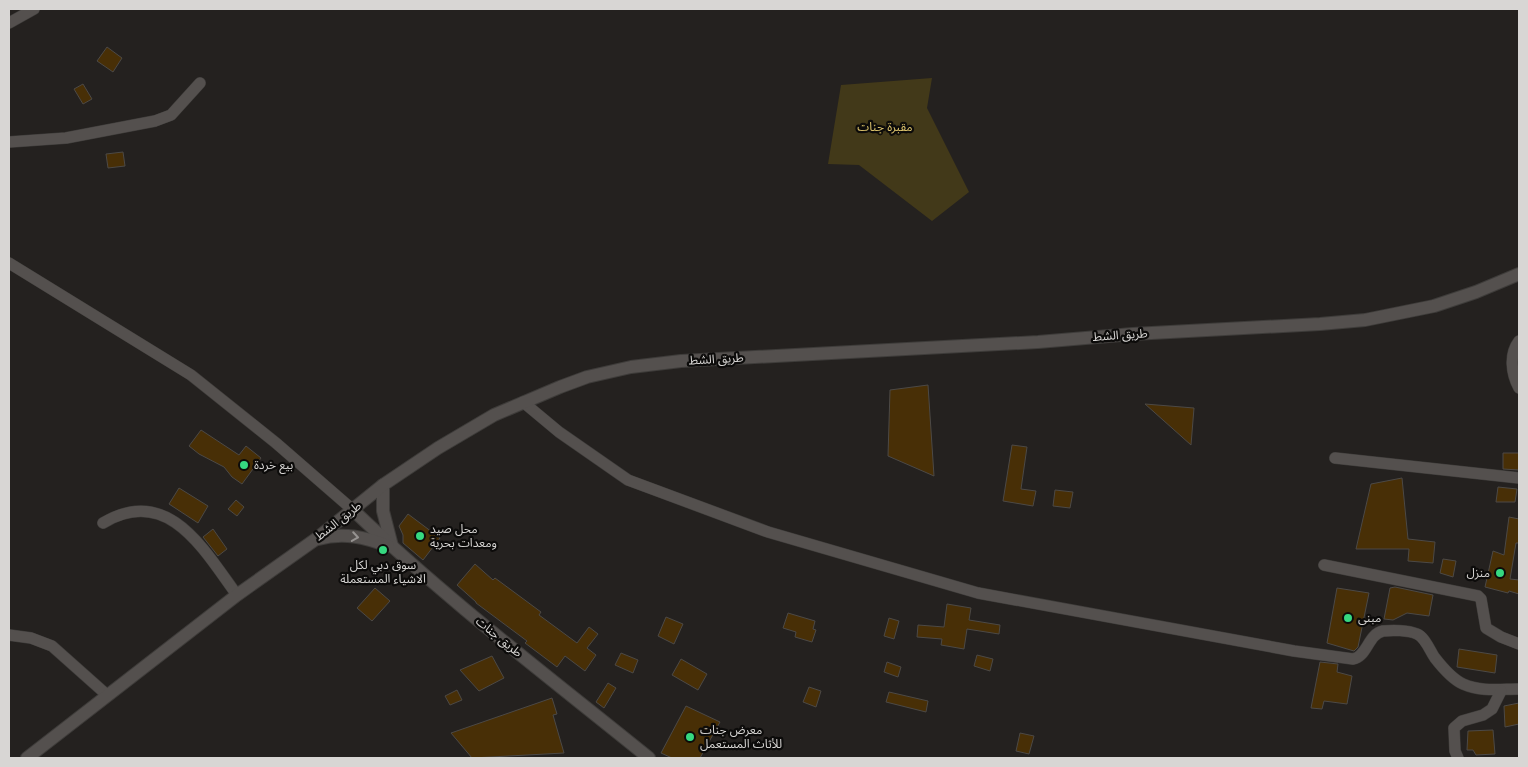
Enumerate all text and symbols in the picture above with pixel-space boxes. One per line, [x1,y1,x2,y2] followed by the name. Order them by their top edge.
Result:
[857,119,913,135] park label: مقبرة جنات
[1092,325,1148,345] street label: طريق الشط
[688,350,744,368] street label: طريق الشط
[254,457,293,474] place label: بيع خردة
[238,459,250,471] marker: بيع خردة
[311,498,365,544] street label: طريق الشط
[430,521,497,551] place label: محل صيد ومعدات بحرية
[414,530,426,542] marker: محل صيد ومعدات بحرية
[352,531,360,542] one-way arrow
[377,544,389,556] marker: سوق دبي لكل الاشياء المستعملة
[340,557,426,587] place label: سوق دبي لكل الاشياء المستعملة
[1466,565,1490,581] place label: منزل
[1494,567,1506,579] marker: منزل
[1358,610,1381,626] place label: مبنى
[1342,612,1354,624] marker: مبنى
[472,613,526,661] street label: طريق جنات
[700,722,782,752] place label: معرض جنات للأثاث المستعمل
[684,731,696,743] marker: معرض جنات للأثاث المستعمل

